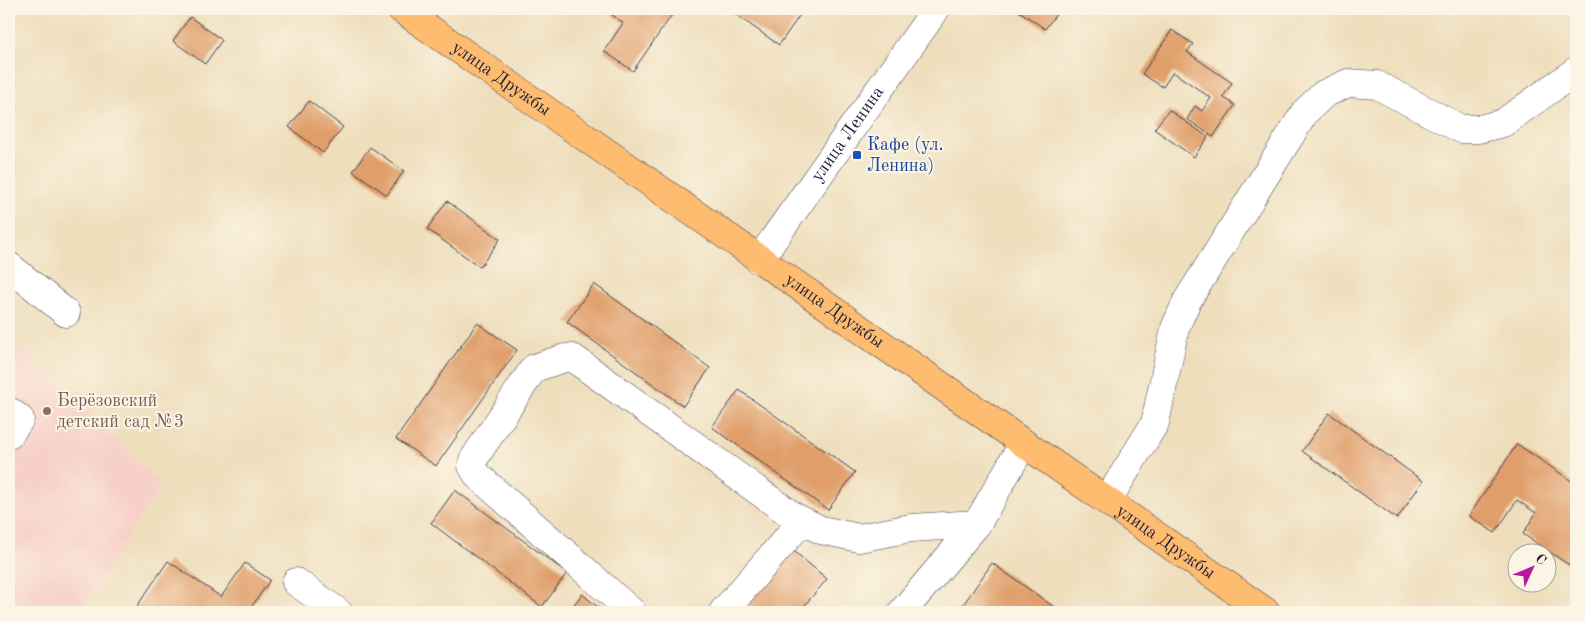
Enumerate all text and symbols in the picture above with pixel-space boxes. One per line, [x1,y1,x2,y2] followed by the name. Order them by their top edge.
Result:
[448,38,554,119] street label: улица Дружбы
[808,83,887,185] street label: улица Ленина
[867,135,944,175] place label: Кафе (ул. Ленина)
[851,149,863,161] marker: Кафе (ул. Ленина)
[781,270,887,352] street label: улица Дружбы
[57,392,184,431] place label: Берёзовский детский сад №3
[41,405,53,417] marker: Берёзовский детский сад №3
[1113,501,1218,583] street label: улица Дружбы
[1508,544,1558,594] north arrow
[1532,551,1549,568] text: С

